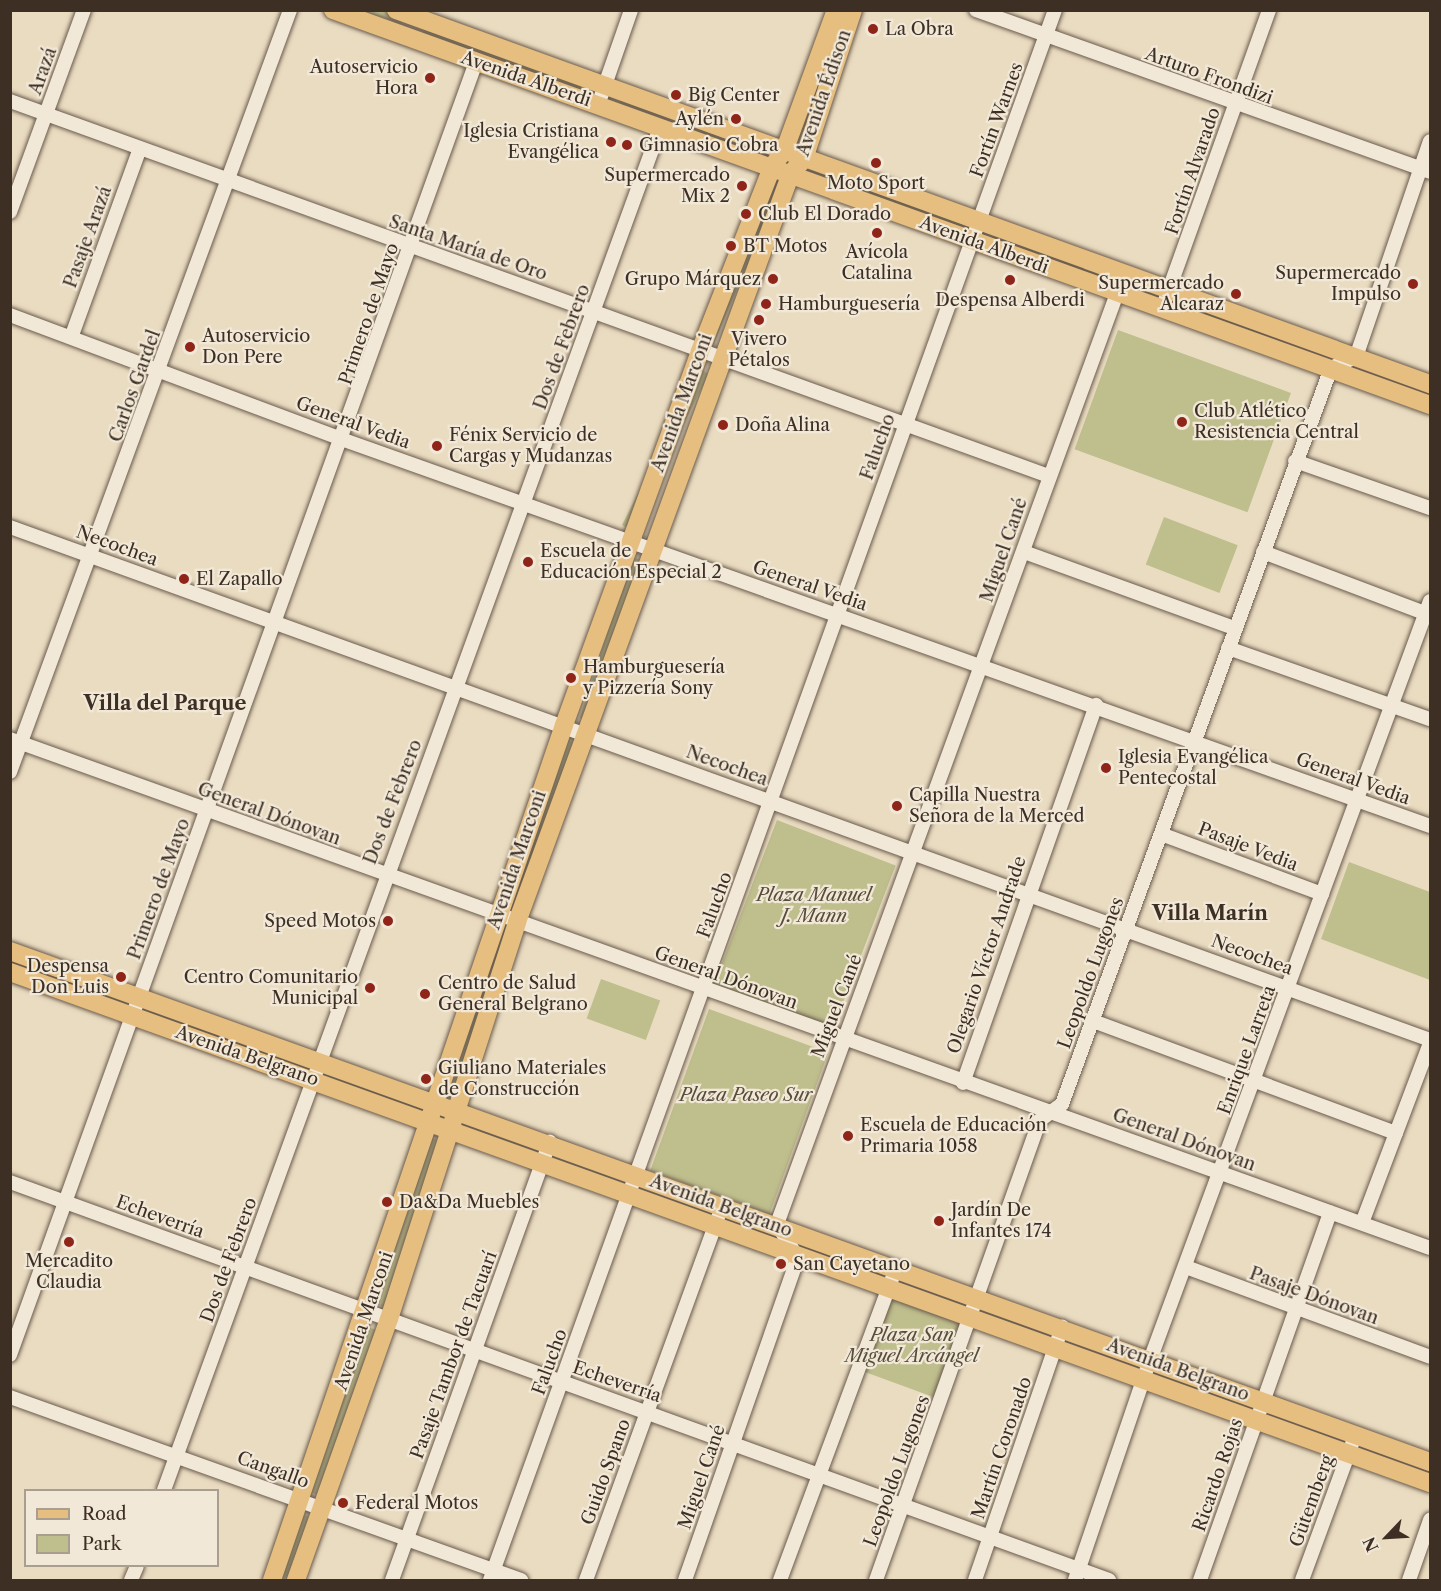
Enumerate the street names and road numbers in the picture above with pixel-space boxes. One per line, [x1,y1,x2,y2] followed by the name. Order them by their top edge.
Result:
[792,27,856,159] street label: Avenida Édison
[1142,43,1276,109] street label: Arturo Frondizi
[24,44,62,98] street label: Arazá
[458,46,594,112] street label: Avenida Alberdi
[966,59,1028,181] street label: Fortín Warnes
[1161,104,1225,238] street label: Fortín Alvarado
[59,183,117,291] street label: Pasaje Arazá
[386,211,550,285] street label: Santa María de Oro
[916,211,1052,279] street label: Avenida Alberdi
[335,240,403,388] street label: Primero de Mayo
[529,281,595,413] street label: Dos de Febrero
[105,327,165,445] street label: Carlos Gardel
[647,331,717,475] street label: Avenida Marconi
[293,392,413,454] street label: General Vedia
[856,411,900,483] street label: Falucho
[976,495,1032,605] street label: Miguel Cané
[73,521,161,571] street label: Necochea
[750,556,870,616] street label: General Vedia
[359,737,427,867] street label: Dos de Febrero
[683,741,771,791] street label: Necochea
[1293,748,1413,810] street label: General Vedia
[195,778,343,850] street label: General Dónovan
[483,788,551,932] street label: Avenida Marconi
[123,816,195,962] street label: Primero de Mayo
[1195,818,1301,876] street label: Pasaje Vedia
[943,853,1031,1057] street label: Olegario Víctor Andrade
[693,869,737,941] street label: Falucho
[1054,894,1128,1052] street label: Leopoldo Lugones
[1208,930,1296,980] street label: Necochea
[652,942,800,1014] street label: General Dónovan
[807,951,867,1061] street label: Miguel Cané
[1214,983,1280,1117] street label: Enrique Larreta
[172,1021,322,1091] street label: Avenida Belgrano
[1110,1104,1258,1176] street label: General Dónovan
[647,1170,795,1242] street label: Avenida Belgrano
[113,1191,207,1243] street label: Echeverría
[196,1194,262,1326] street label: Dos de Febrero
[406,1248,502,1462] street label: Pasaje Tambor de Tacuarí
[330,1249,398,1393] street label: Avenida Marconi
[1246,1263,1382,1329] street label: Pasaje Dónovan
[528,1326,572,1398] street label: Falucho
[1104,1334,1252,1406] street label: Avenida Belgrano
[570,1357,664,1407] street label: Echeverría
[968,1374,1036,1522] street label: Martín Coronado
[860,1392,934,1550] street label: Leopoldo Lugones
[577,1416,635,1528] street label: Guido Spano
[1189,1416,1247,1534] street label: Ricardo Rojas
[674,1422,730,1532] street label: Miguel Cané
[234,1447,312,1493] street label: Cangallo
[1285,1452,1339,1550] street label: Gütemberg

